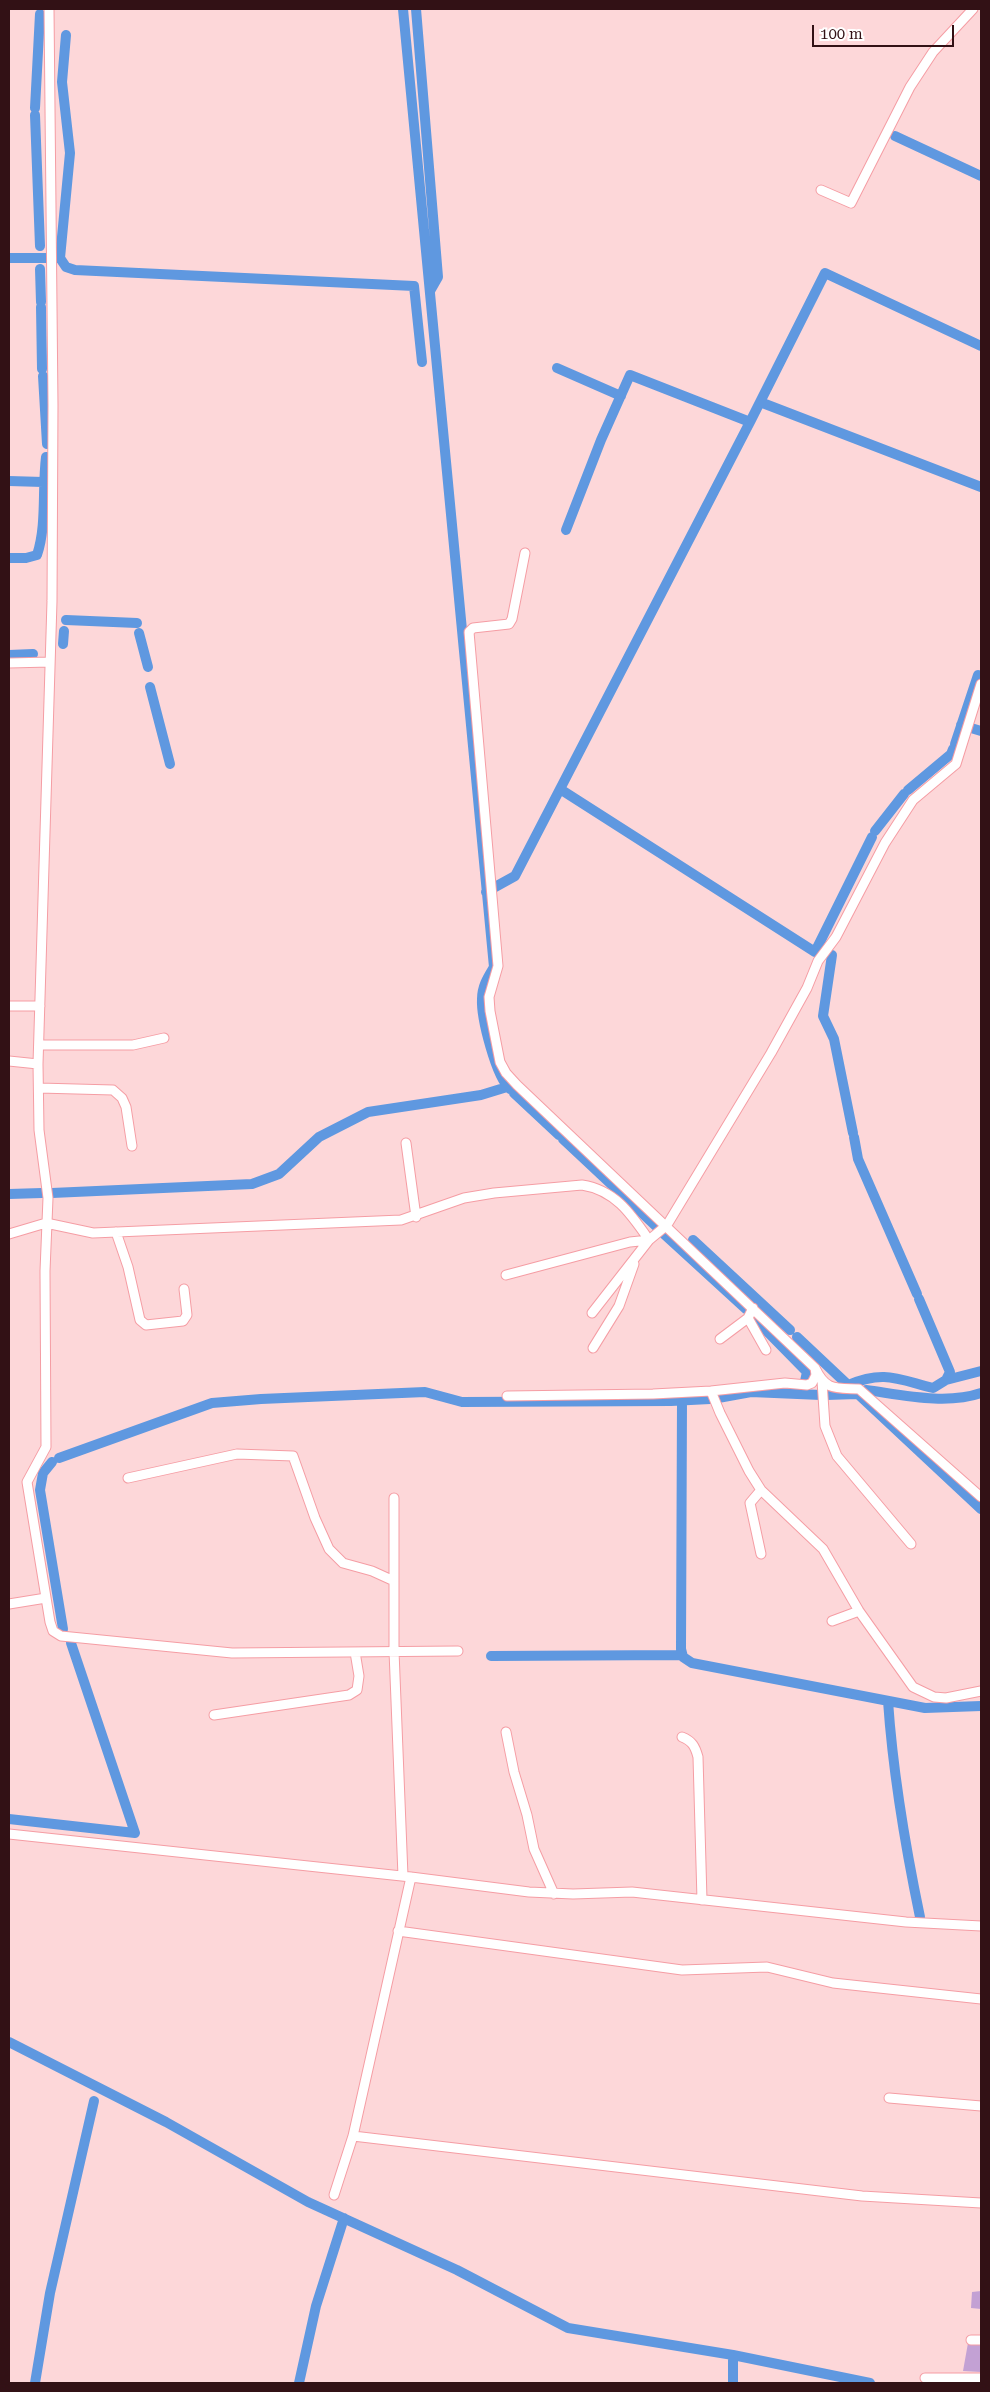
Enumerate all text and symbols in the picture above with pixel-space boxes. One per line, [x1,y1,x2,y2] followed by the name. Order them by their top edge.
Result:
[815,15,958,47] scale bar
[820,25,863,43] text: 100 m

